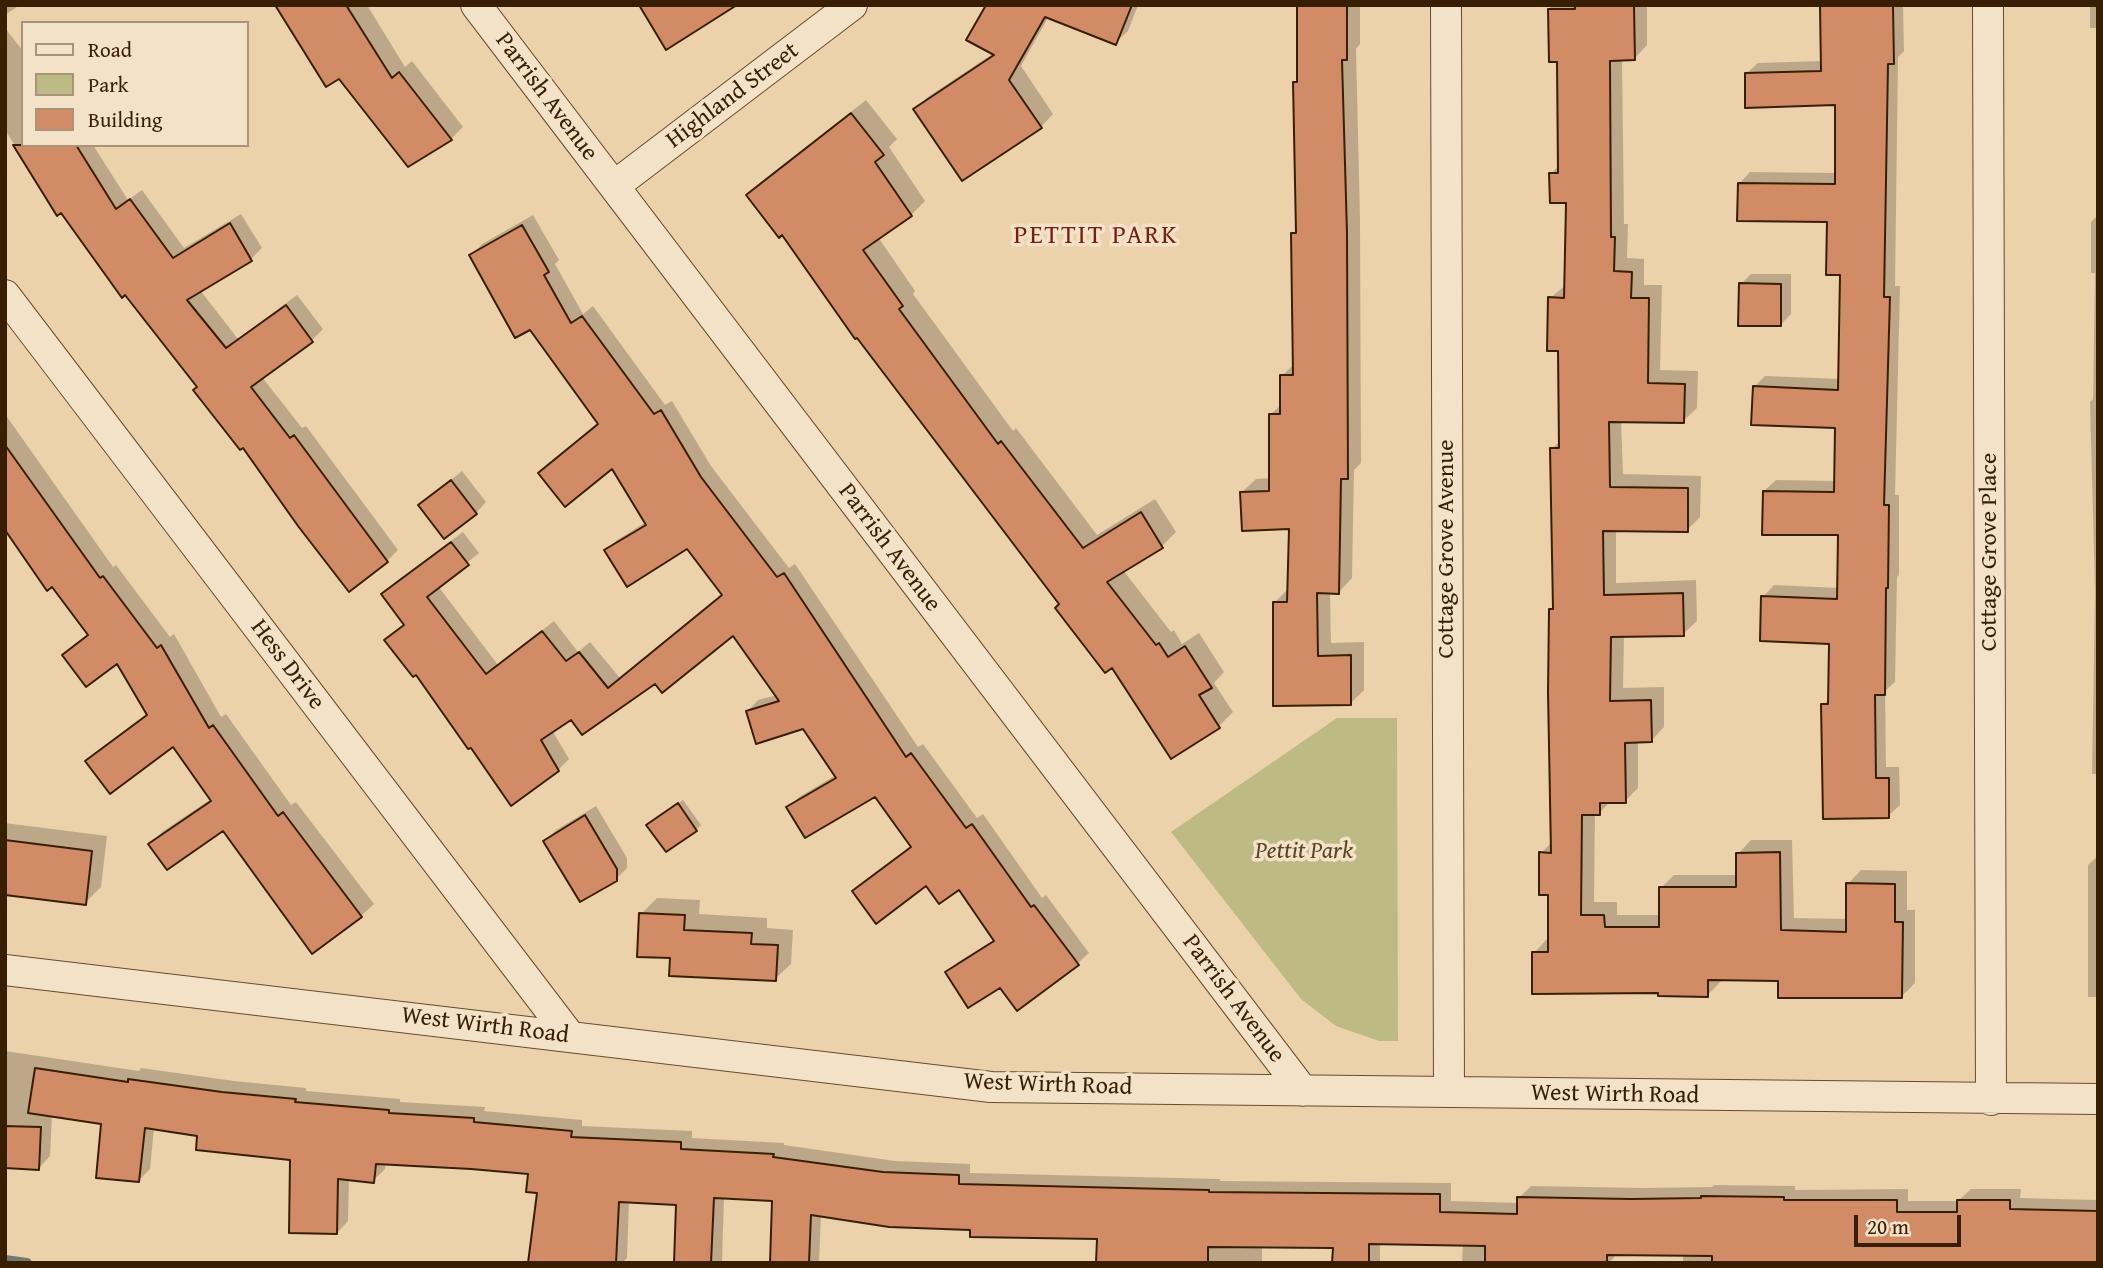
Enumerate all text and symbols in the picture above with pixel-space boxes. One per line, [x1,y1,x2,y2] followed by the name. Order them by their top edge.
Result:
[21,21,248,147] legend
[489,27,603,167] street label: Parrish Avenue
[88,34,132,65] text: Road
[661,37,805,155] street label: Highland Street
[88,69,129,100] text: Park
[88,104,162,135] text: Building
[1015,220,1177,252] district label: PETTIT PARK
[1433,439,1461,659] street label: Cottage Grove Avenue
[1976,453,2004,651] street label: Cottage Grove Place
[832,478,946,618] street label: Parrish Avenue
[244,614,330,716] street label: Hess Drive
[1255,838,1353,866] park label: Pettit Park
[1176,929,1290,1069] street label: Parrish Avenue
[400,1001,570,1051] street label: West Wirth Road
[963,1068,1133,1102] street label: West Wirth Road
[1531,1079,1699,1111] street label: West Wirth Road
[1858,1202,1965,1246] scale bar
[1867,1211,1909,1242] text: 20 m

